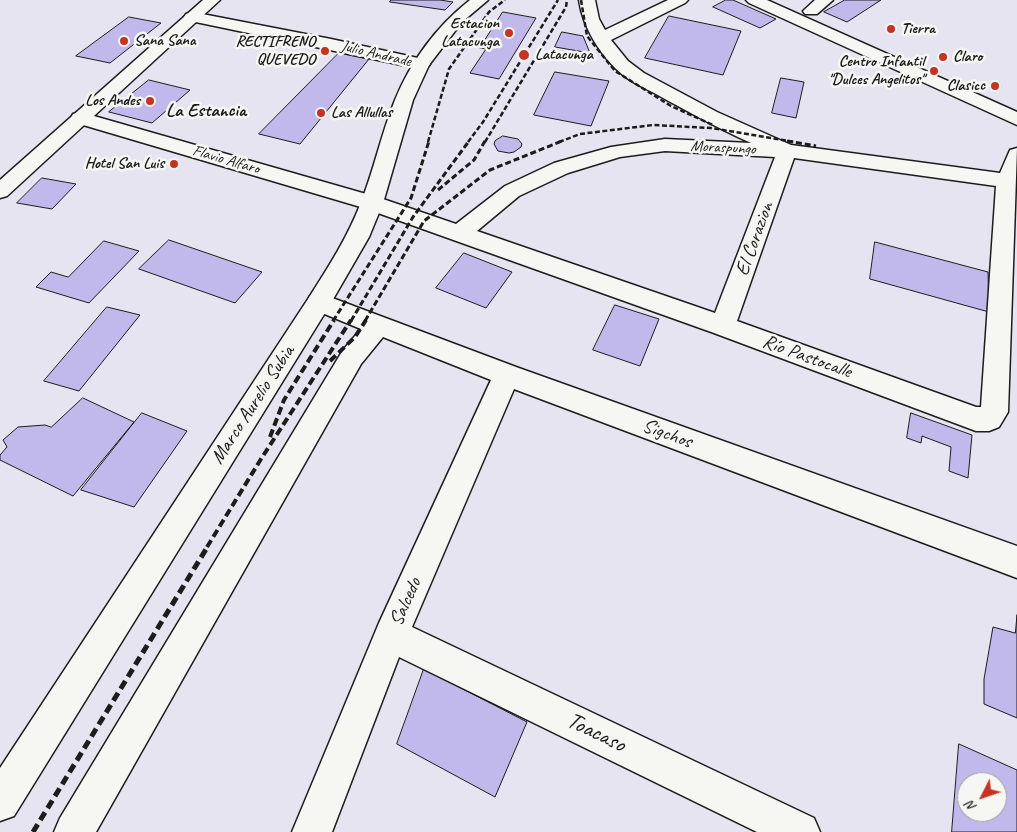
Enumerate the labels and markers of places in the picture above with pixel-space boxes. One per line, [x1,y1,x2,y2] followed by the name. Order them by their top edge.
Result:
[441,14,499,52] place label: Estacion Latacunga
[901,19,935,39] place label: Tierra
[885,23,897,35] marker: Tierra
[503,27,515,39] marker: Estacion Latacunga
[134,31,195,51] place label: Sana Sana
[236,32,315,70] place label: RECTIFRENO QUEVEDO
[118,35,130,47] marker: Sana Sana
[319,45,331,57] marker: RECTIFRENO QUEVEDO
[535,45,593,65] place label: Latacunga
[953,47,982,67] place label: Claro
[517,48,531,62] marker: Latacunga
[937,51,949,63] marker: Claro
[828,52,924,90] place label: Centro Infantil "Dulces Angelitos"
[928,65,940,77] marker: Centro Infantil "Dulces Angelitos"
[947,76,985,96] place label: Clasicc
[989,80,1001,92] marker: Clasicc
[85,91,140,111] place label: Los Andes
[144,95,156,107] marker: Los Andes
[331,103,392,123] place label: Las Allullas
[315,107,327,119] marker: Las Allullas
[85,154,164,174] place label: Hotel San Luis
[168,158,180,170] marker: Hotel San Luis

